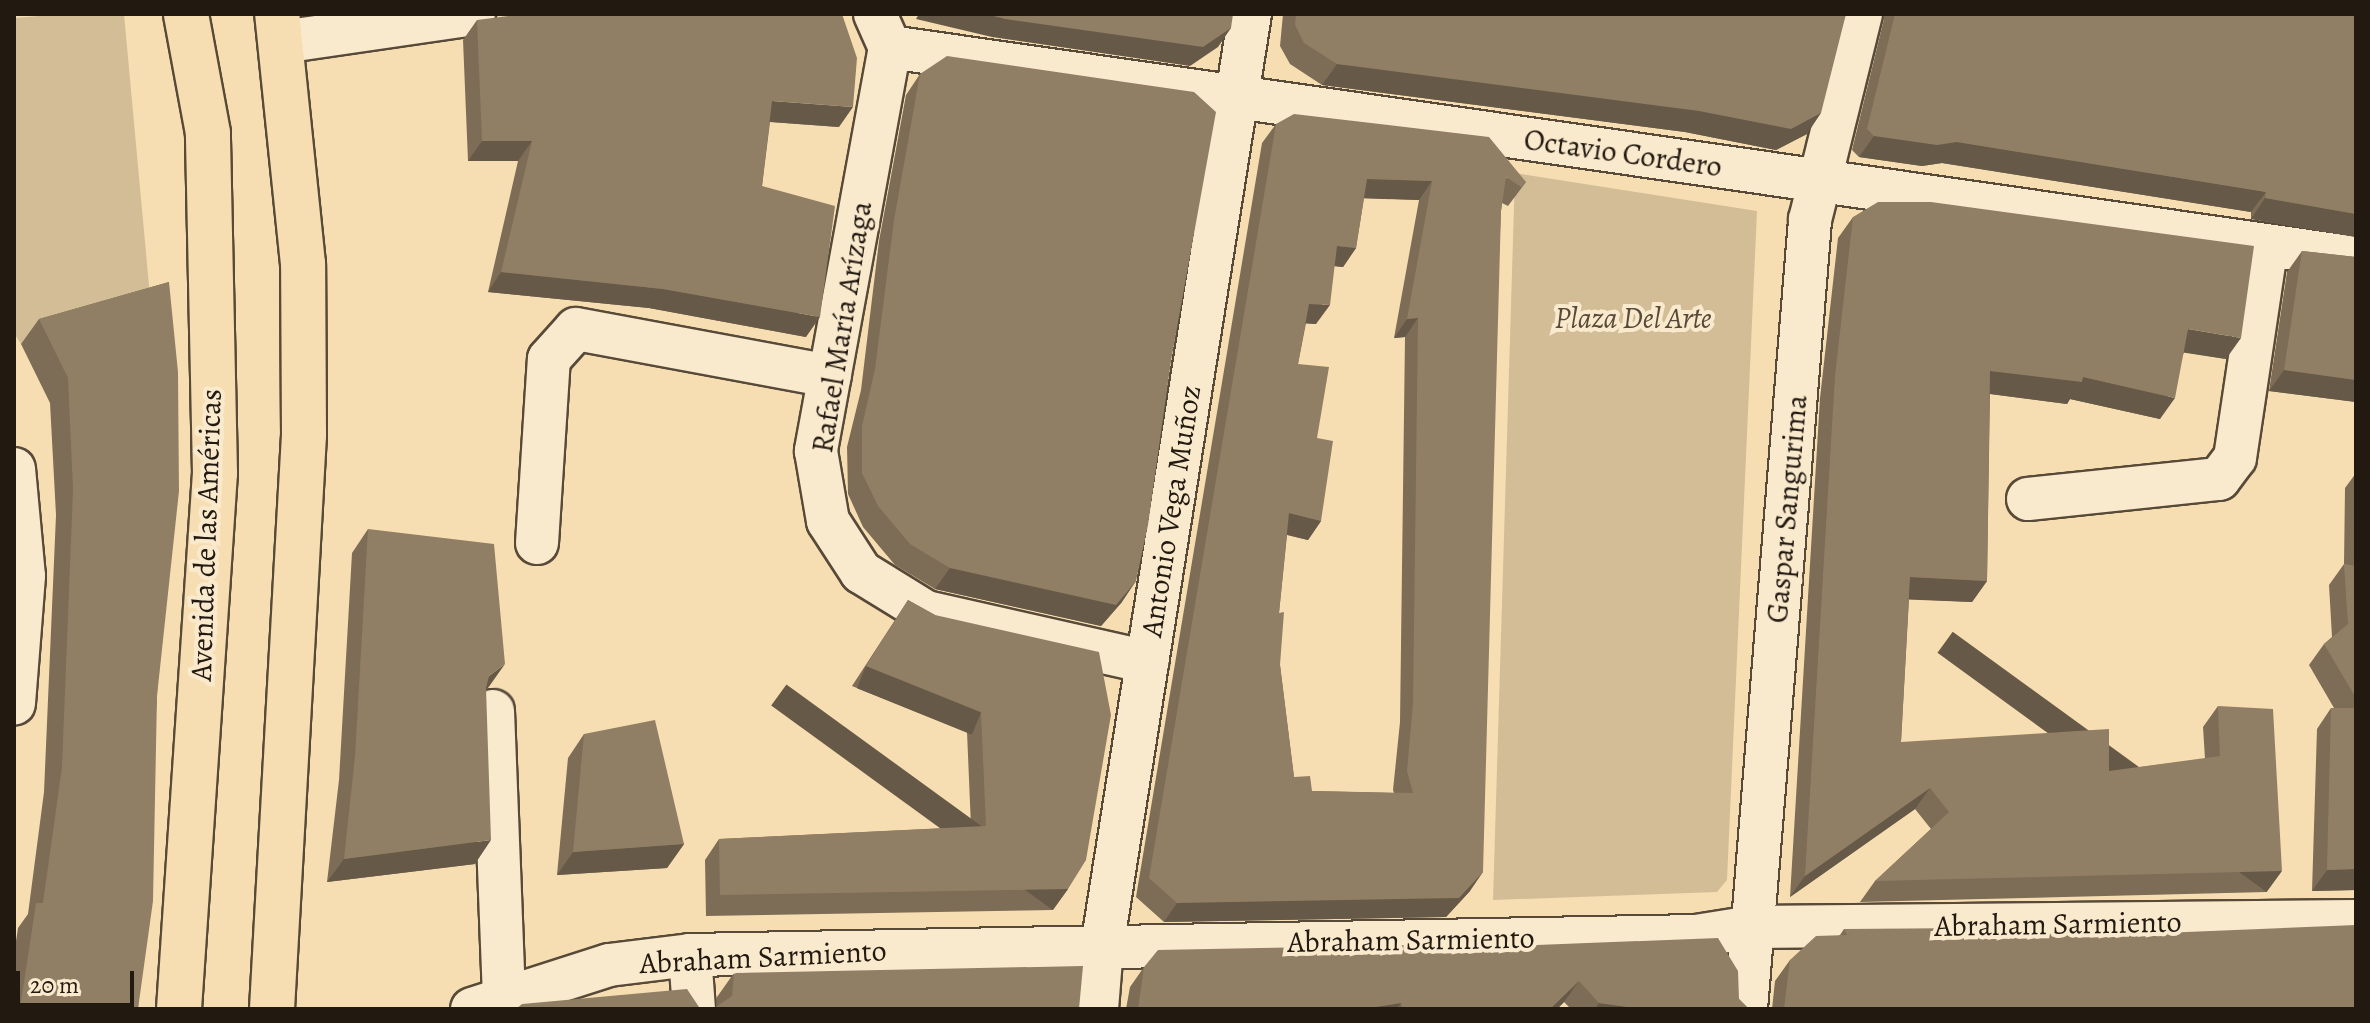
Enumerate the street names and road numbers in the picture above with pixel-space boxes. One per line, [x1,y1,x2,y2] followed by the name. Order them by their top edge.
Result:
[1522,121,1724,185] street label: Octavio Cordero
[804,199,880,455] street label: Rafael María Arízaga
[1133,383,1209,639] street label: Antonio Vega Muñoz
[183,388,229,682] street label: Avenida de las Américas
[1759,393,1815,625] street label: Gaspar Sangurima
[1934,904,2182,944] street label: Abraham Sarmiento
[1287,920,1535,960] street label: Abraham Sarmiento
[639,933,887,981] street label: Abraham Sarmiento

